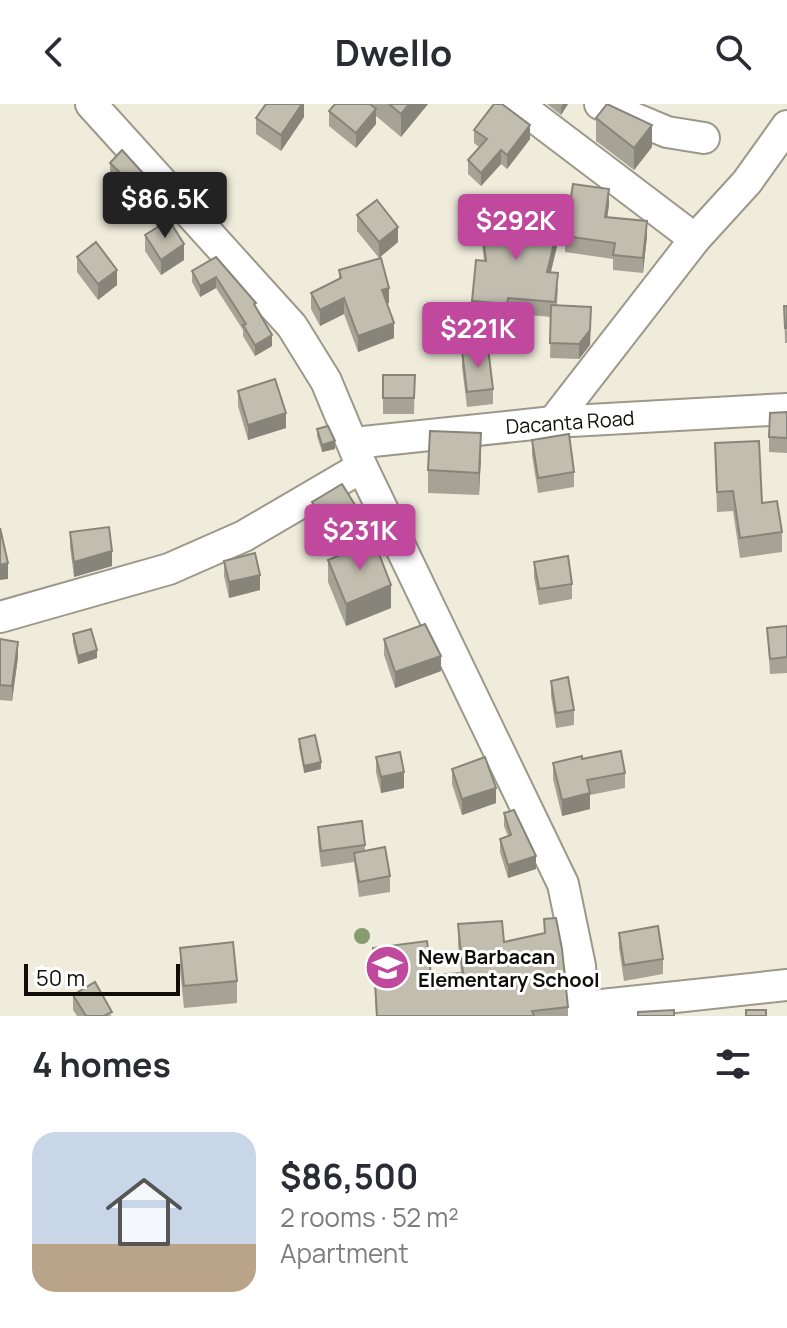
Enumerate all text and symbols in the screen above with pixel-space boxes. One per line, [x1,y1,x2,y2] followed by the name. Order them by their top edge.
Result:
[335,28,452,77] text: Dwello
[32,30,76,74] icon: back
[711,30,755,74] icon: search
[100,172,230,240] pin: $86.5K
[121,180,209,216] text: $86.5K
[460,194,572,262] pin: $292K
[476,202,556,238] text: $292K
[422,302,534,370] pin: $221K
[440,310,516,346] text: $221K
[505,404,635,440] street label: Dacanta Road
[304,504,416,572] pin: $231K
[322,512,398,548] text: $231K
[363,943,411,991] school or university icon: New Barbacan Elementary School
[418,943,600,993] place label: New Barbacan Elementary School
[24,960,180,996] scale bar
[36,963,85,993] text: 50 m
[32,1041,171,1087] text: 4 homes
[711,1042,755,1086] icon: filters
[280,1153,418,1199] text: $86,500
[96,1164,192,1260] icon: home
[280,1199,459,1235] text: 2 rooms · 52 m²
[280,1235,409,1271] text: Apartment

